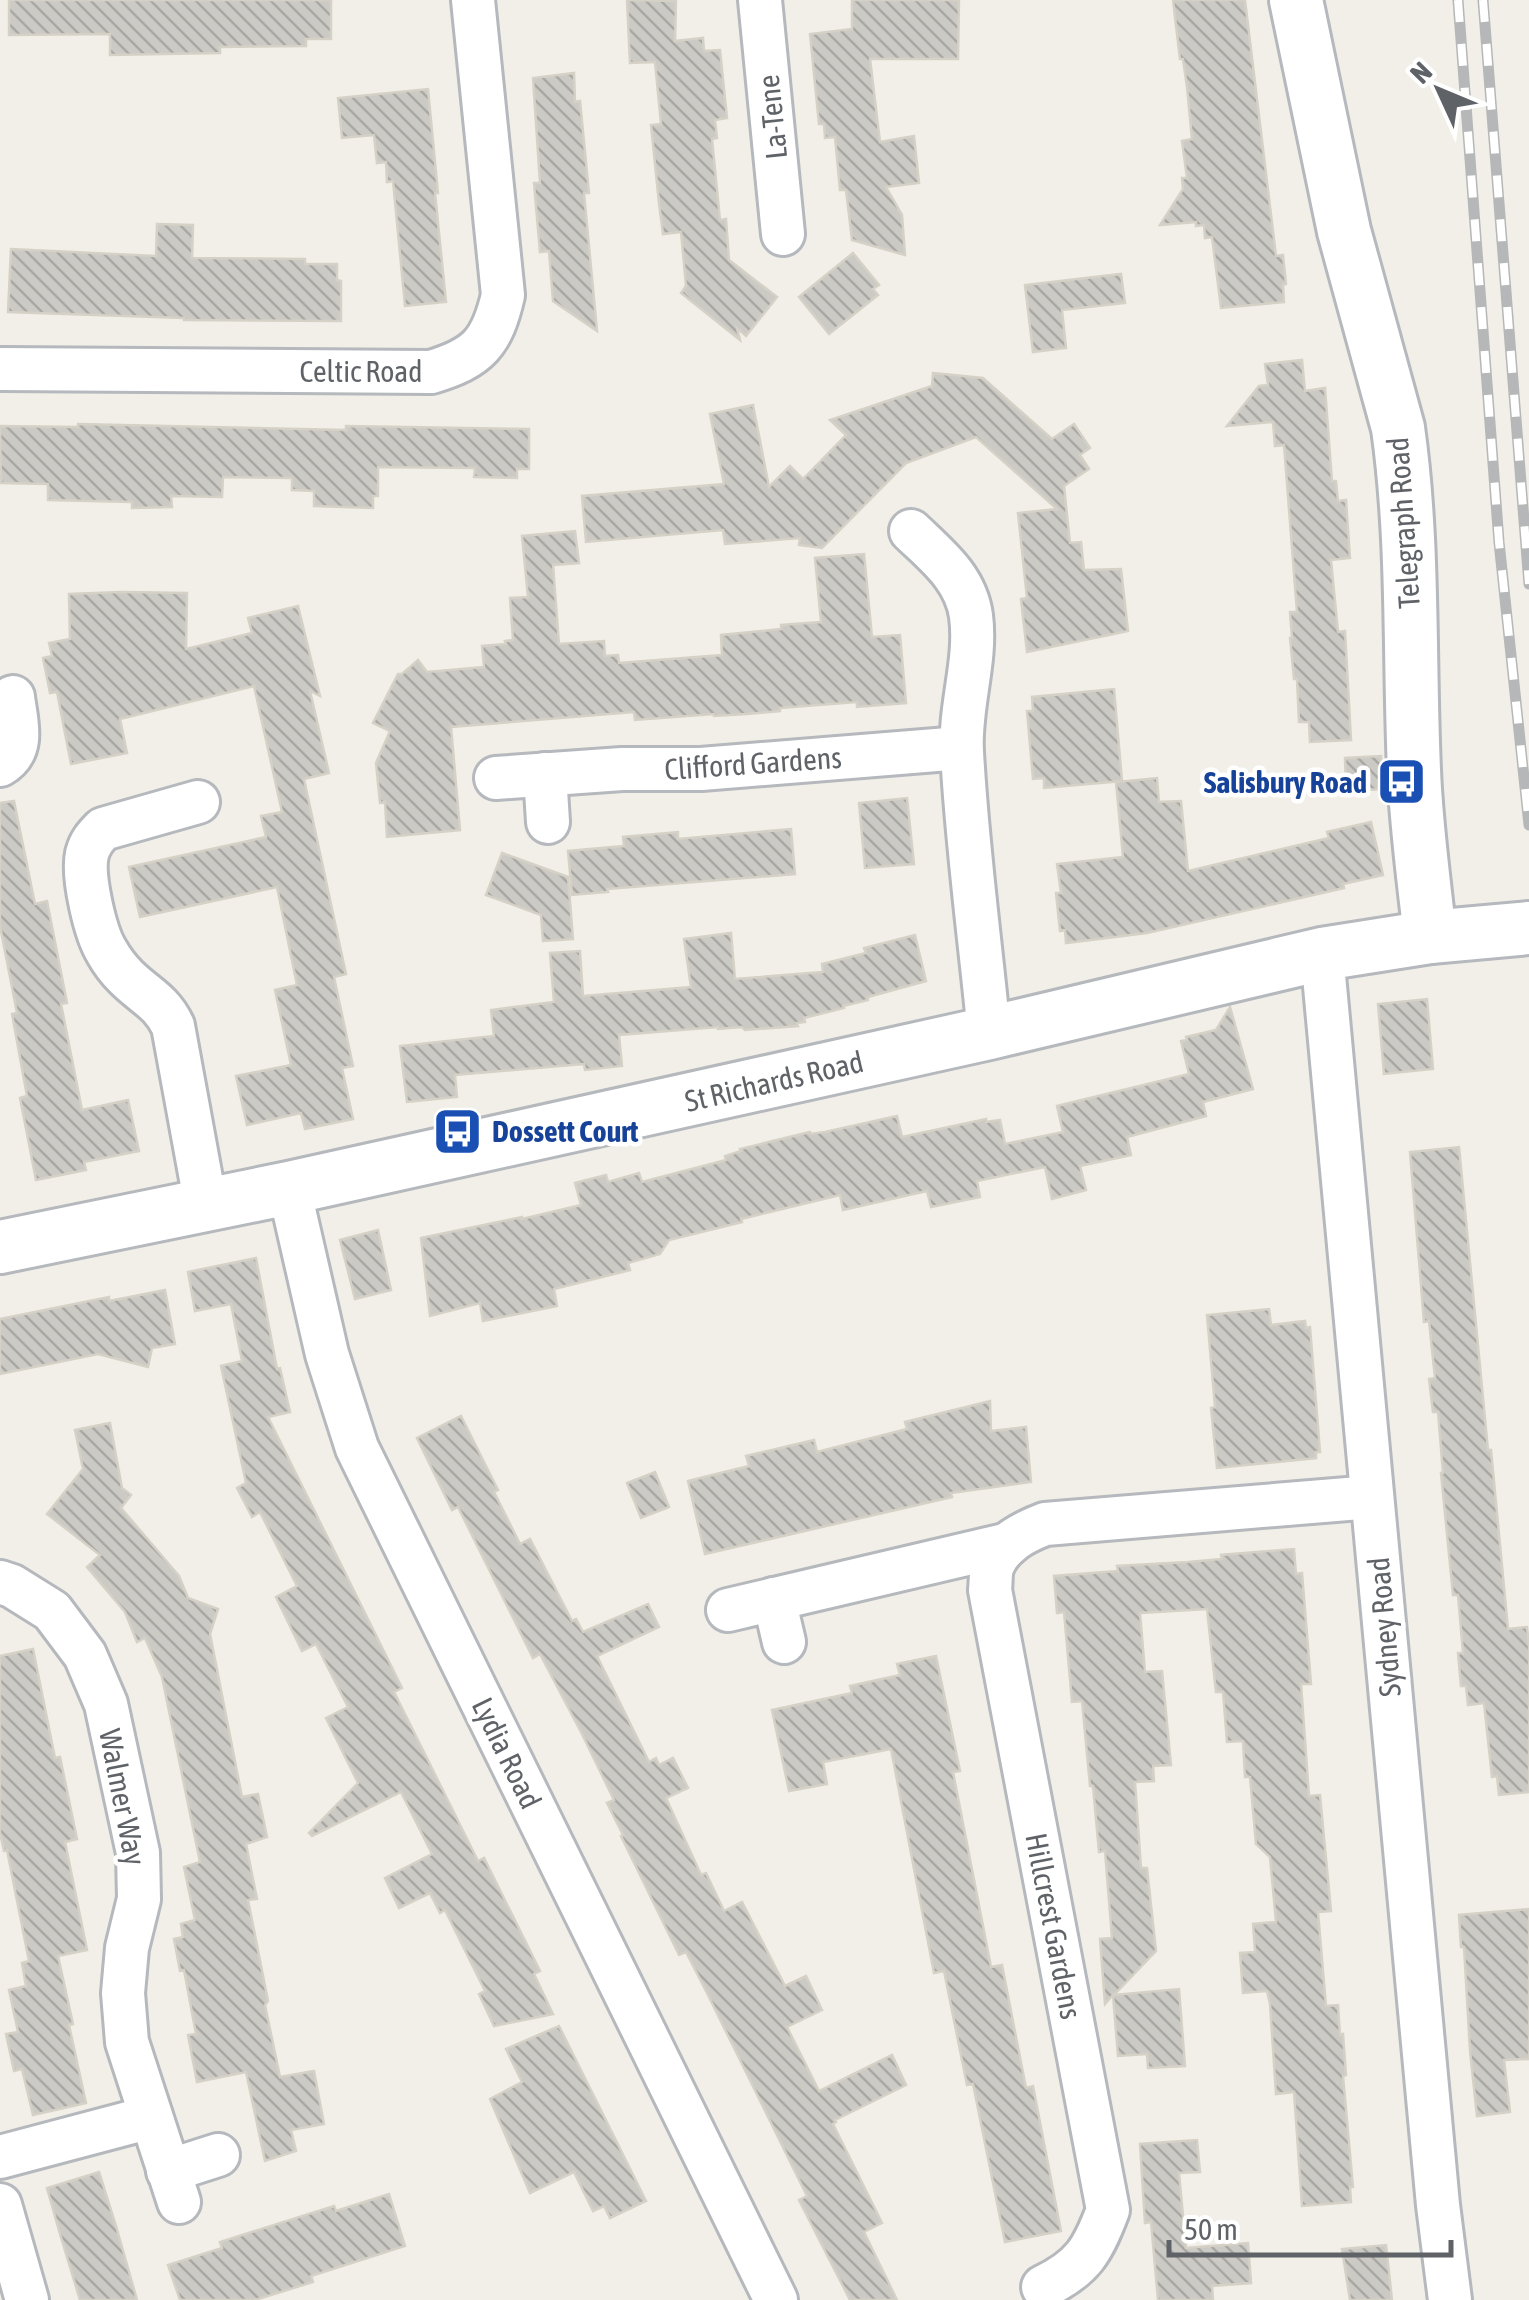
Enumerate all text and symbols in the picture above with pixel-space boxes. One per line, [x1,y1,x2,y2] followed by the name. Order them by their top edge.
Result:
[1389,40,1489,140] north arrow
[1404,56,1438,90] text: N
[751,73,793,161] street label: La-Tene
[299,354,423,388] street label: Celtic Road
[1380,436,1426,610] street label: Telegraph Road
[663,740,843,786] street label: Clifford Gardens
[1376,756,1428,808] bus stop icon: Salisbury Road
[1204,765,1367,799] place label: Salisbury Road
[682,1044,866,1118] street label: St Richards Road
[431,1105,483,1157] bus stop icon: Dossett Court
[492,1114,639,1148] place label: Dossett Court
[1361,1556,1407,1698] street label: Sydney Road
[466,1692,548,1814] street label: Lydia Road
[93,1726,153,1868] street label: Walmer Way
[1019,1830,1089,2022] street label: Hillcrest Gardens
[1169,2195,1452,2257] scale bar
[1184,2212,1238,2246] text: 50 m

